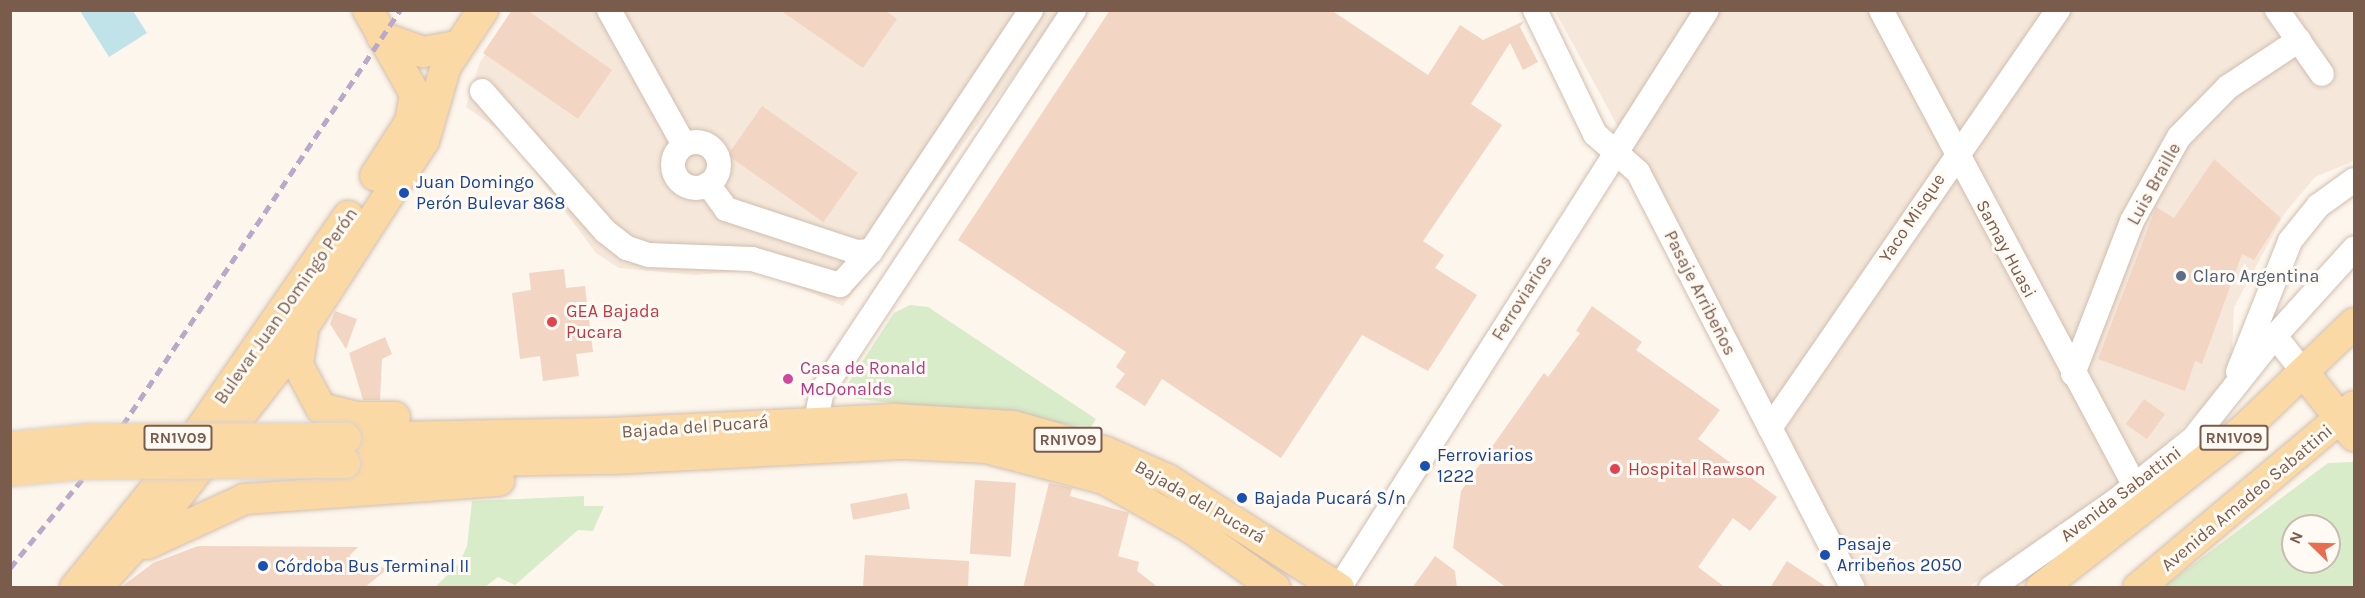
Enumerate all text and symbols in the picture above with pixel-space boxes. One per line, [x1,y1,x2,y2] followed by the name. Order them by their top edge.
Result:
[2123,139,2185,229] street label: Luis Braille
[1874,169,1950,267] street label: Yaco Misque
[416,172,565,214] place label: Juan Domingo Perón Bulevar 868
[397,186,411,200] marker: Juan Domingo Perón Bulevar 868
[1971,196,2041,302] street label: Samay Huasi
[210,204,362,408] street label: Bulevar Juan Domingo Perón
[1659,227,1741,359] street label: Pasaje Arribeños
[1487,251,1557,345] street label: Ferroviarios
[2193,265,2319,287] place label: Claro Argentina
[2174,269,2188,283] marker: Claro Argentina
[566,301,660,344] place label: GEA Bajada Pucara
[543,313,561,331] marker: GEA Bajada Pucara
[800,358,926,400] place label: Casa de Ronald McDonalds
[781,372,795,386] marker: Casa de Ronald McDonalds
[621,411,769,443] street label: Bajada del Pucará
[2157,420,2337,576] street label: Avenida Amadeo Sabattini
[144,425,213,451] road number: RN1V09
[2200,425,2268,451] road number: RN1V09
[1034,427,1102,453] road number: RN1V09
[2056,442,2186,546] street label: Avenida Sabattini
[1437,445,1534,488] place label: Ferroviarios 1222
[1131,456,1269,548] street label: Bajada del Pucará
[1628,458,1765,480] place label: Hospital Rawson
[1418,459,1432,473] marker: Ferroviarios 1222
[1606,460,1624,478] marker: Hospital Rawson
[1254,487,1406,509] place label: Bajada Pucará S/n
[1235,491,1249,505] marker: Bajada Pucará S/n
[2281,514,2341,574] north arrow
[2285,529,2307,547] text: N
[1837,534,1962,576] place label: Pasaje Arribeños 2050
[1818,548,1832,562] marker: Pasaje Arribeños 2050
[275,555,469,577] place label: Córdoba Bus Terminal II
[256,559,270,573] marker: Córdoba Bus Terminal II

